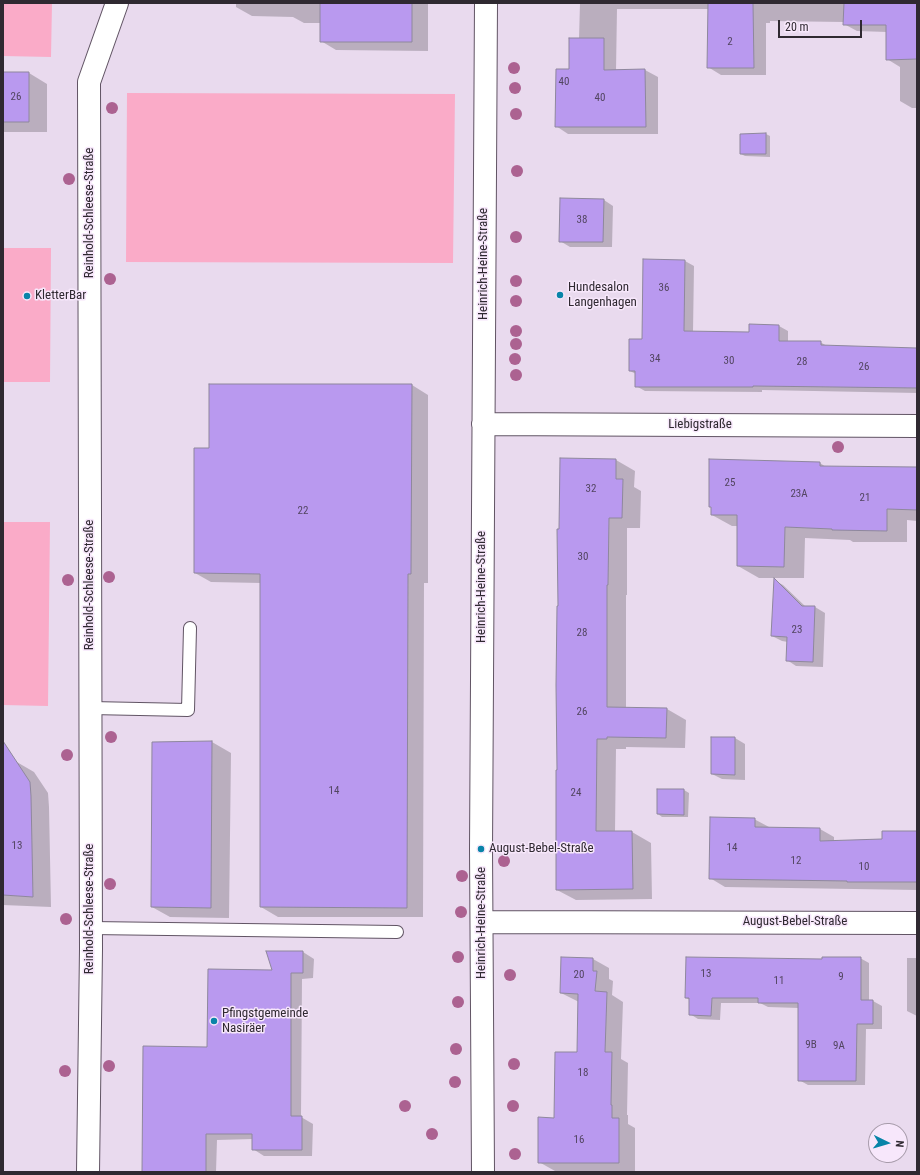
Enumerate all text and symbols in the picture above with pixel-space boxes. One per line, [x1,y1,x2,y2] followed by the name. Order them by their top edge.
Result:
[780,12,864,38] scale bar
[785,20,809,34] text: 20 m
[727,35,733,49] house number: 2
[559,75,569,89] house number: 40
[11,90,21,104] house number: 26
[595,91,605,105] house number: 40
[82,148,98,278] street label: Reinhold-Schleese-Straße
[476,208,492,320] street label: Heinrich-Heine-Straße
[577,213,587,227] house number: 38
[568,280,637,311] place label: Hundesalon Langenhagen
[659,281,669,295] house number: 36
[35,288,86,304] place label: KletterBar
[555,290,565,300] marker: Hundesalon Langenhagen
[22,291,32,301] marker: KletterBar
[650,352,660,366] house number: 34
[724,354,734,368] house number: 30
[797,355,807,369] house number: 28
[859,360,869,374] house number: 26
[668,417,732,433] street label: Liebigstraße
[725,476,735,490] house number: 25
[586,482,596,496] house number: 32
[790,487,808,501] house number: 23A
[860,491,870,505] house number: 21
[298,504,308,518] house number: 22
[82,520,98,650] street label: Reinhold-Schleese-Straße
[474,531,490,643] street label: Heinrich-Heine-Straße
[578,550,588,564] house number: 30
[792,623,802,637] house number: 23
[577,626,587,640] house number: 28
[577,705,587,719] house number: 26
[329,784,339,798] house number: 14
[571,786,581,800] house number: 24
[12,839,22,853] house number: 13
[489,841,594,857] place label: August-Bebel-Straße
[727,841,737,855] house number: 14
[82,844,98,974] street label: Reinhold-Schleese-Straße
[476,844,486,854] marker: August-Bebel-Straße
[791,854,801,868] house number: 12
[859,860,869,874] house number: 10
[474,867,490,979] street label: Heinrich-Heine-Straße
[743,914,847,930] street label: August-Bebel-Straße
[701,967,711,981] house number: 13
[574,968,584,982] house number: 20
[838,970,844,984] house number: 9
[774,974,784,988] house number: 11
[222,1006,308,1037] place label: Pfingstgemeinde Nasiräer
[209,1016,219,1026] marker: Pfingstgemeinde Nasiräer
[805,1038,817,1052] house number: 9B
[833,1039,845,1053] house number: 9A
[578,1066,588,1080] house number: 18
[868,1123,908,1163] north arrow
[574,1133,584,1147] house number: 16
[893,1140,906,1148] text: N

